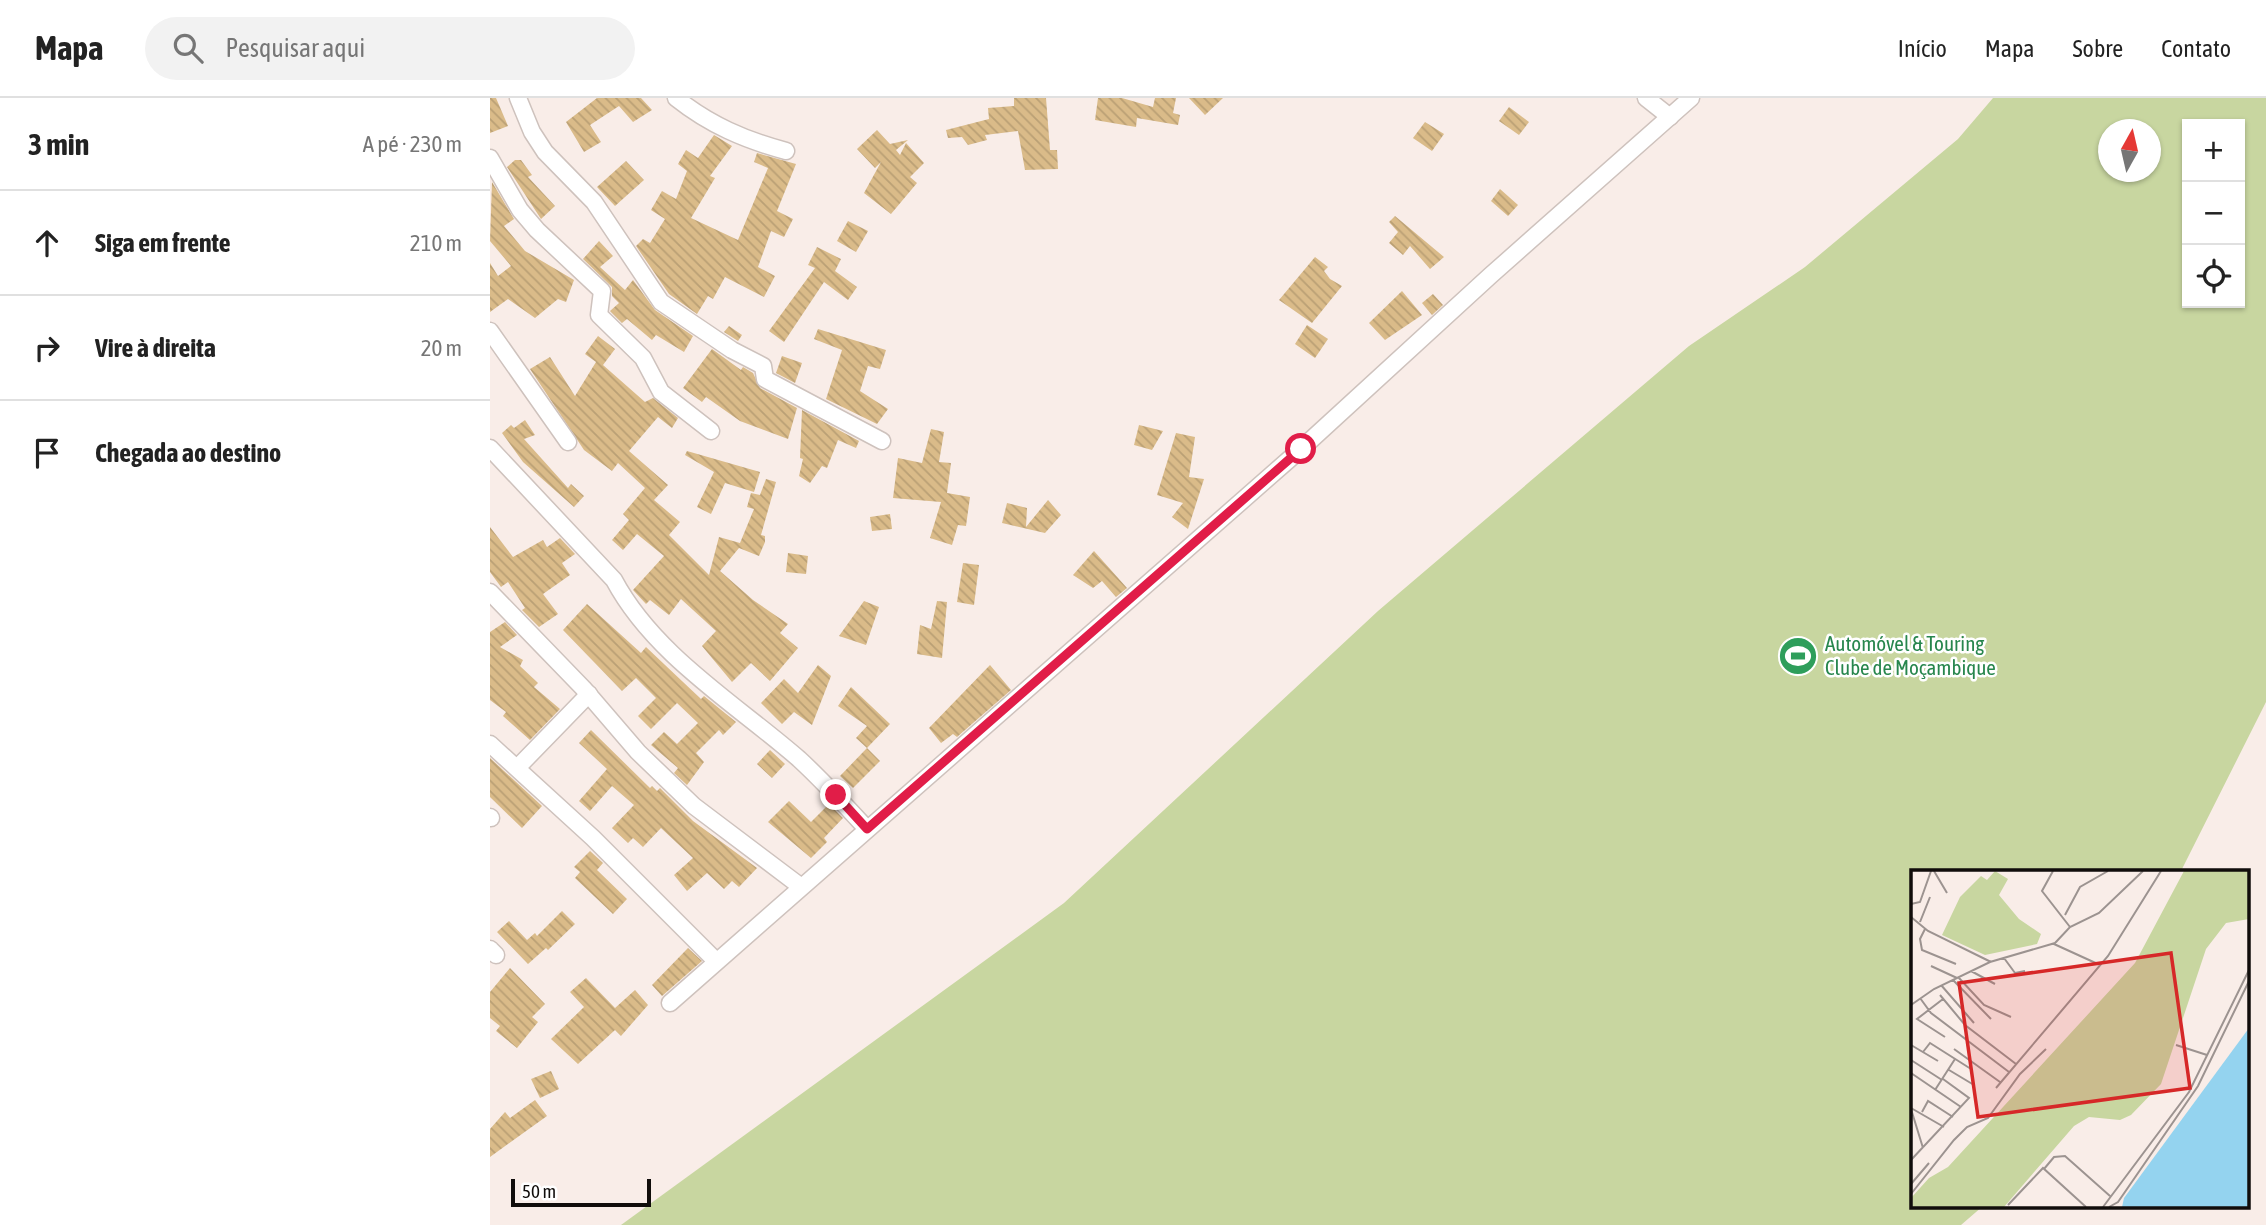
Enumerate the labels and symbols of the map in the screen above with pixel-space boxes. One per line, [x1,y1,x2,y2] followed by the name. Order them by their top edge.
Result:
[2098,119,2161,182] north arrow
[1285,433,1316,464] route start
[1825,631,1996,679] place label: Automóvel & Touring Clube de Moçambique
[1777,635,1819,677] sports icon: Automóvel & Touring Clube de Moçambique
[820,779,851,810] route end
[1911,870,2248,1208] inset map
[511,1176,651,1208] scale bar

